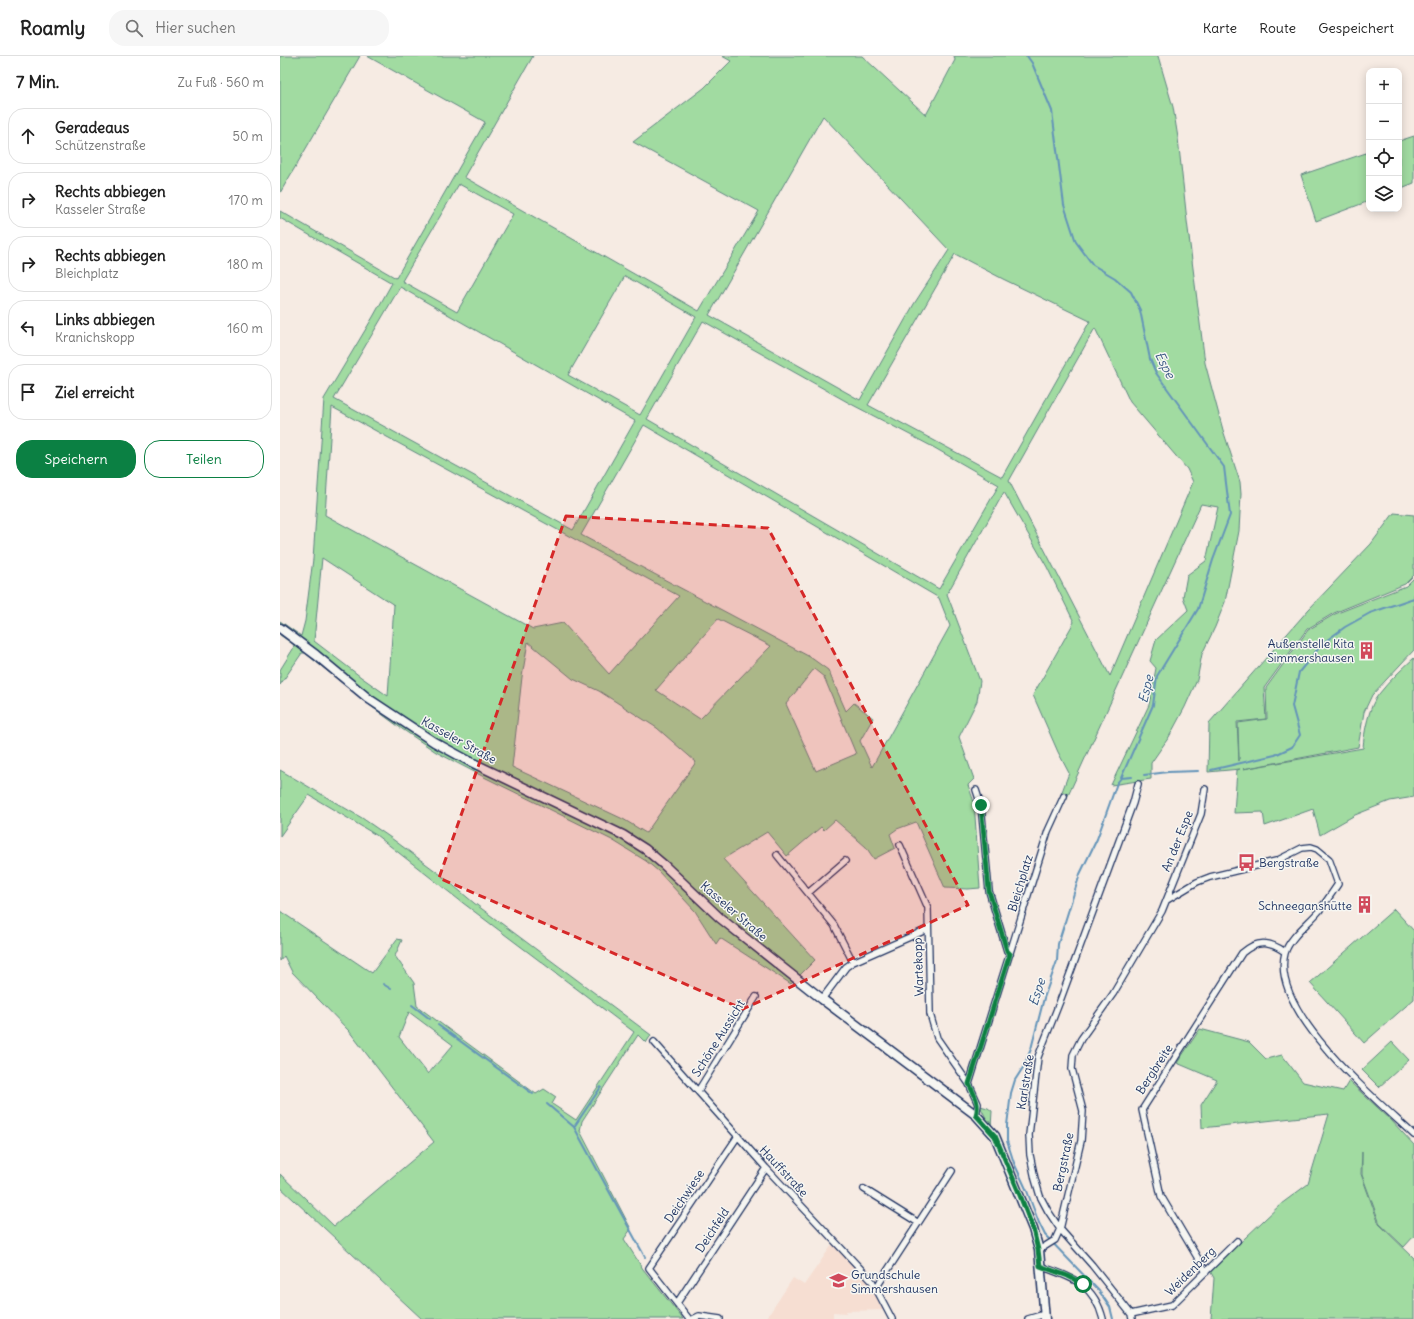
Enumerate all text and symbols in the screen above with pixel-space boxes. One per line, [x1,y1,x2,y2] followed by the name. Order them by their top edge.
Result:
[109,10,389,46] search box
[20,16,85,40] text: Roamly
[123,17,145,39] icon: search
[155,18,236,37] text: Hier suchen
[1203,19,1237,37] text: Karte
[1259,19,1296,37] text: Route
[1318,19,1394,37] text: Gespeichert
[1366,68,1402,212] map controls
[1366,68,1402,104] button: +
[16,71,59,93] text: 7 Min.
[178,74,264,91] text: Zu Fuß · 560 m
[1366,104,1402,140] button: −
[55,118,129,137] text: Geradeaus
[17,125,39,147] icon: ahead
[232,128,263,145] text: 50 m
[55,137,146,154] text: Schützenstraße
[1366,140,1402,176] button: locate
[1366,176,1402,212] button: layers
[55,182,166,201] text: Rechts abbiegen
[17,189,39,211] icon: right
[228,192,263,209] text: 170 m
[55,201,146,218] text: Kasseler Straße
[55,246,166,265] text: Rechts abbiegen
[17,253,39,275] icon: right
[227,256,263,273] text: 180 m
[55,265,119,282] text: Bleichplatz
[55,310,155,329] text: Links abbiegen
[17,317,39,339] icon: left
[227,320,263,337] text: 160 m
[55,329,135,346] text: Kranichskopp
[1151,349,1179,382] water label: Espe
[17,381,39,403] icon: arrive
[55,383,134,402] text: Ziel erreicht
[16,440,136,478] button: Speichern
[144,440,264,478] button: Teilen
[1267,636,1354,665] place label: Außenstelle Kita Simmershausen
[1357,640,1377,660] building icon: Außenstelle Kita Simmershausen
[1134,672,1158,705] water label: Espe
[419,713,499,767] street label: Kasseler Straße
[972,796,990,814] route end
[1158,808,1196,874] street label: An der Espe
[1004,852,1036,913] street label: Bleichplatz
[1236,852,1256,872] bus stop icon: Bergstraße
[1259,855,1319,870] place label: Bergstraße
[698,878,770,944] street label: Kasseler Straße
[1355,895,1375,915] building icon: Schneeganshütte
[1258,898,1352,913] place label: Schneeganshütte
[909,937,927,997] street label: Wartekopp
[1025,975,1050,1008] water label: Espe
[688,997,748,1079] street label: Schöne Aussicht
[1132,1041,1176,1097] street label: Bergbreite
[1013,1053,1037,1111] street label: Karlstraße
[1049,1131,1077,1193] street label: Bergstraße
[757,1142,811,1200] street label: Hauffstraße
[661,1166,707,1226] street label: Deichwiese
[692,1205,732,1255] street label: Deichfeld
[1162,1243,1218,1299] street label: Weidenberg
[851,1267,938,1296] place label: Grundschule Simmershausen
[828,1271,848,1291] school or university icon: Grundschule Simmershausen
[1074,1275,1092,1293] route start

